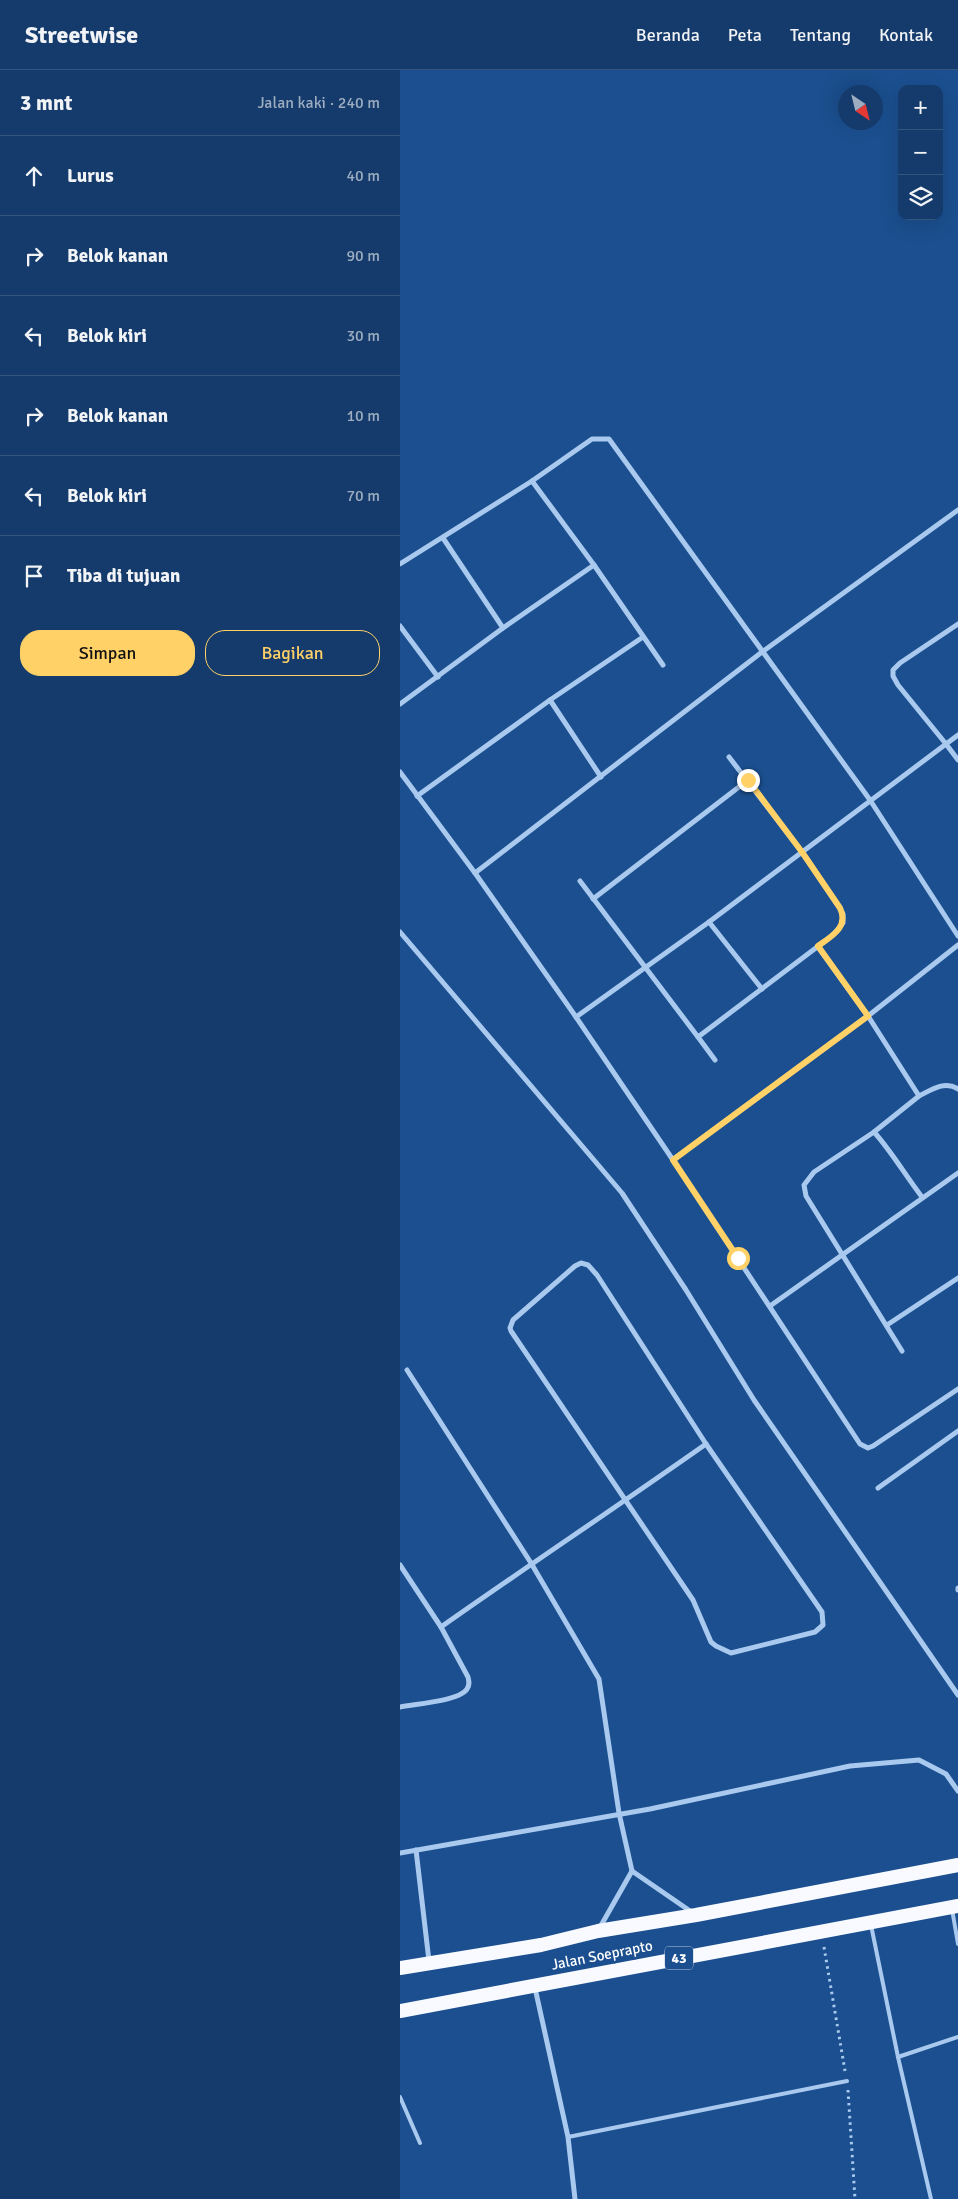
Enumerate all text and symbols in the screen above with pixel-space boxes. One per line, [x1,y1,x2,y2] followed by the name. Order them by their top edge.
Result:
[25,20,138,50] text: Streetwise
[636,24,700,46] text: Beranda
[728,24,762,46] text: Peta
[790,24,851,46] text: Tentang
[879,24,933,46] text: Kontak
[838,85,883,130] north arrow
[898,85,943,220] map controls
[898,85,943,130] button: +
[20,90,72,116] text: 3 mnt
[258,93,380,113] text: Jalan kaki · 240 m
[898,130,943,175] button: −
[20,162,48,190] icon: ahead
[67,164,114,188] text: Lurus
[346,166,380,186] text: 40 m
[898,175,943,220] button: layers
[20,242,48,270] icon: right
[67,244,168,268] text: Belok kanan
[346,246,380,266] text: 90 m
[20,322,48,350] icon: left
[67,324,147,348] text: Belok kiri
[346,326,380,346] text: 30 m
[20,402,48,430] icon: right
[67,404,168,428] text: Belok kanan
[346,406,380,426] text: 10 m
[20,482,48,510] icon: left
[67,484,147,508] text: Belok kiri
[346,486,380,506] text: 70 m
[20,562,48,590] icon: arrive
[67,564,180,588] text: Tiba di tujuan
[20,630,195,676] button: Simpan
[205,630,380,676] button: Bagikan
[737,769,760,792] route end
[727,1247,750,1270] route start
[550,1936,654,1974] street label: Jalan Soeprapto
[665,1946,693,1970] road number: 43

